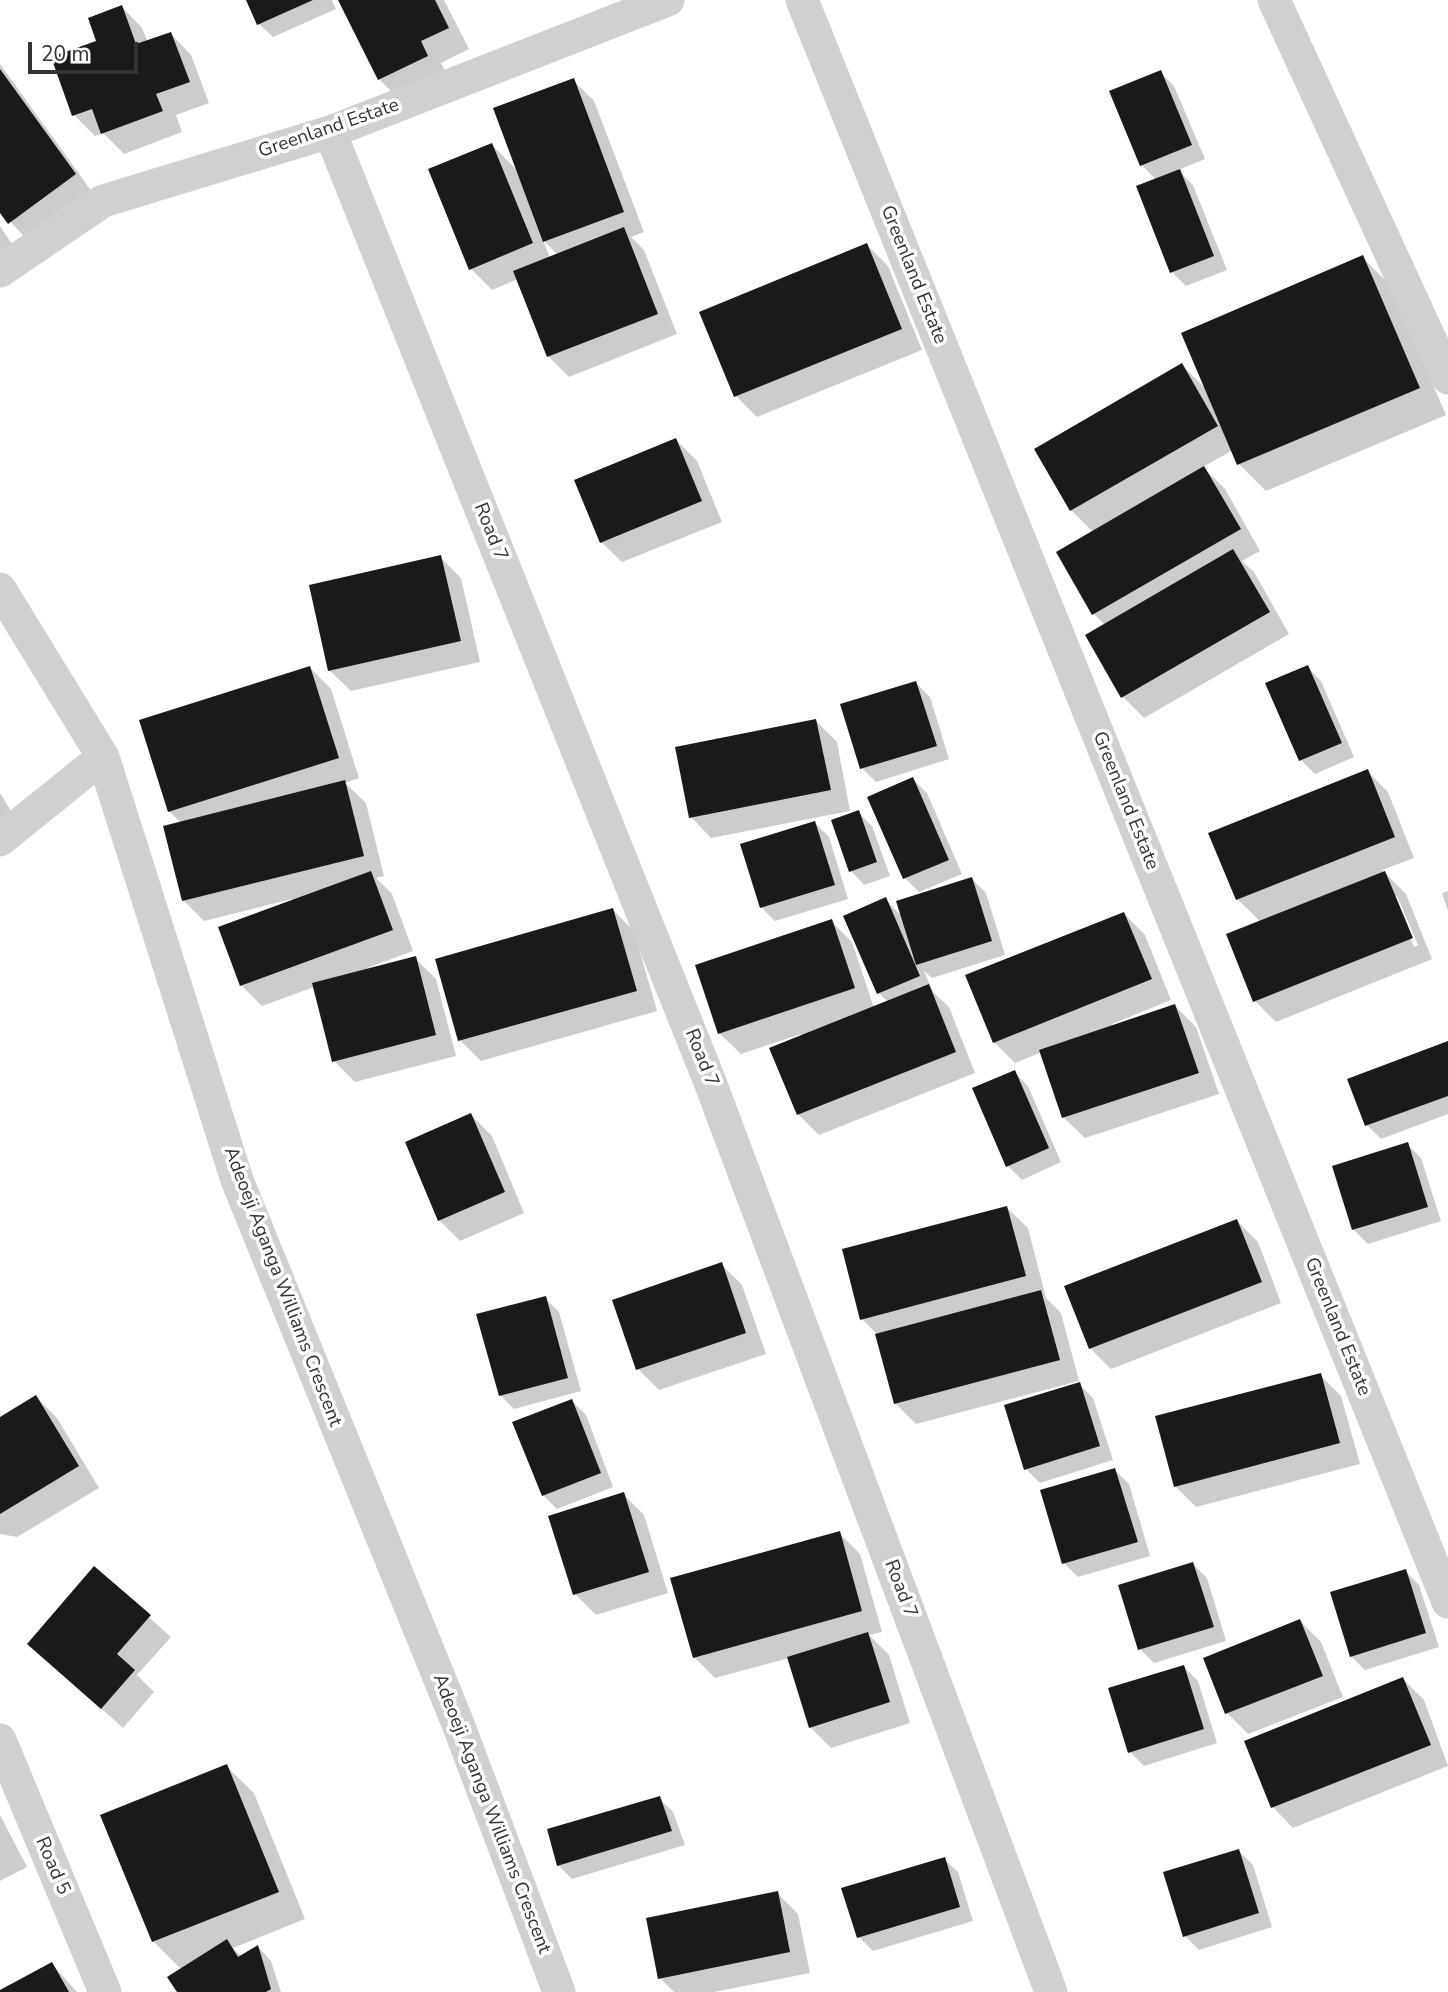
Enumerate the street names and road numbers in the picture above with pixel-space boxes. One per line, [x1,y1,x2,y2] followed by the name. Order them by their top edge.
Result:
[256,94,402,164] street label: Greenland Estate
[875,202,951,348] street label: Greenland Estate
[468,500,512,564] street label: Road 7
[1087,728,1163,874] street label: Greenland Estate
[679,1026,723,1090] street label: Road 7
[218,1144,346,1430] street label: Adeoeji Aganga Williams Crescent
[1299,1254,1375,1400] street label: Greenland Estate
[879,1557,921,1621] street label: Road 7
[427,1671,555,1957] street label: Adeoeji Aganga Williams Crescent
[30,1834,74,1898] street label: Road 5

